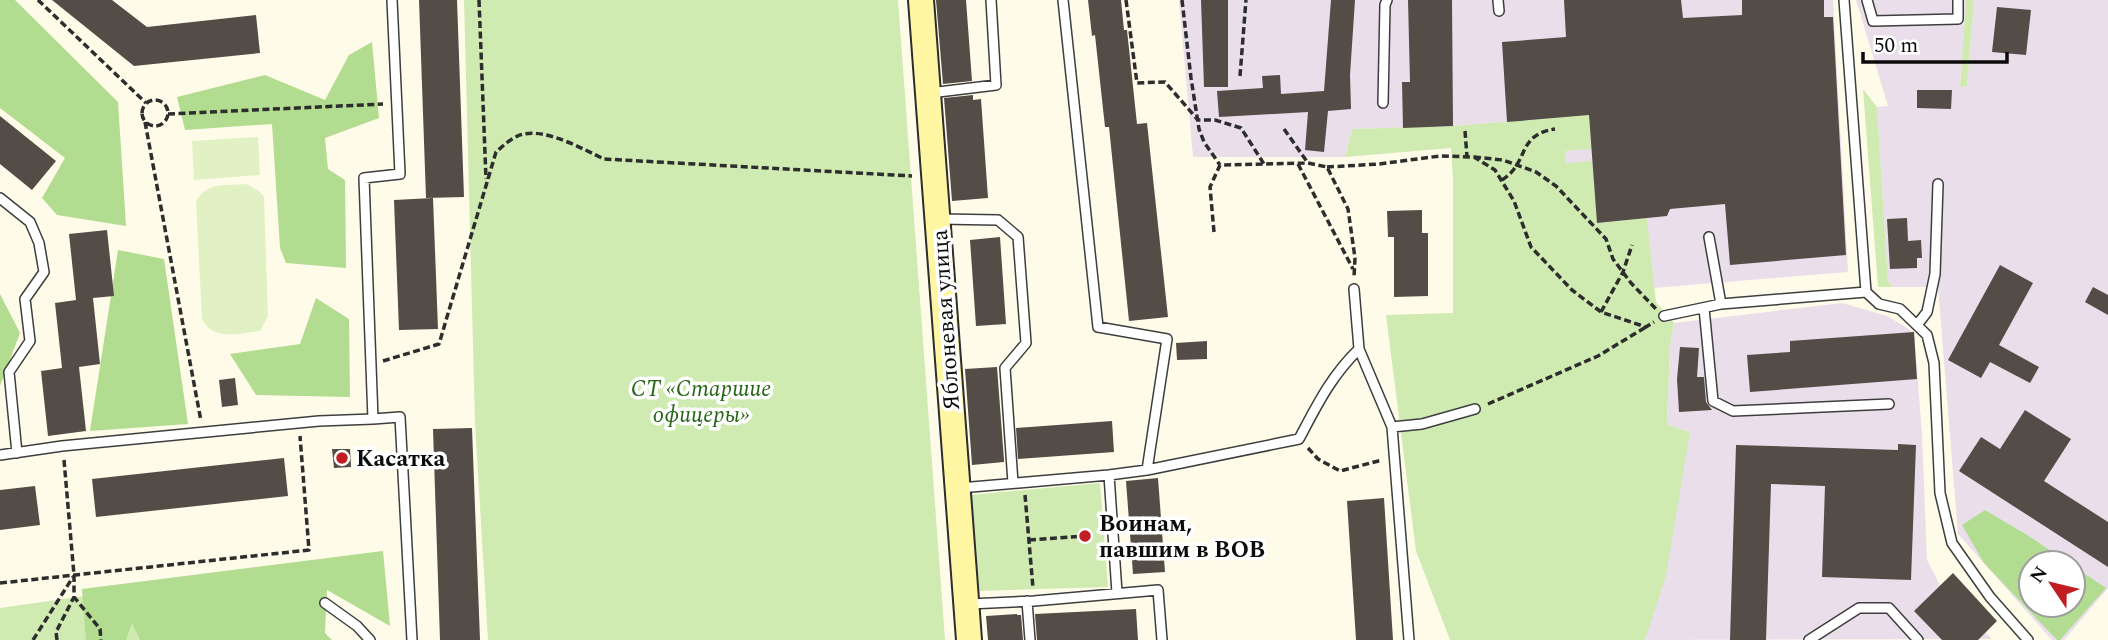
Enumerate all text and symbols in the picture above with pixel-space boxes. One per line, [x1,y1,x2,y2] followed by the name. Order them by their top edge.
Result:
[1863,21,2007,65] scale bar
[1874,30,1918,62] text: 50 m
[923,228,970,412] street label: Яблоневая улица
[631,372,771,433] park label: СТ «Старшие офицеры»
[356,442,446,477] place label: Касатка
[334,450,350,466] marker: Касатка
[1099,507,1265,568] place label: Воинам, павшим в ВОВ
[1077,528,1093,544] marker: Воинам, павшим в ВОВ
[2017,549,2087,619] north arrow
[2023,560,2056,590] text: N

